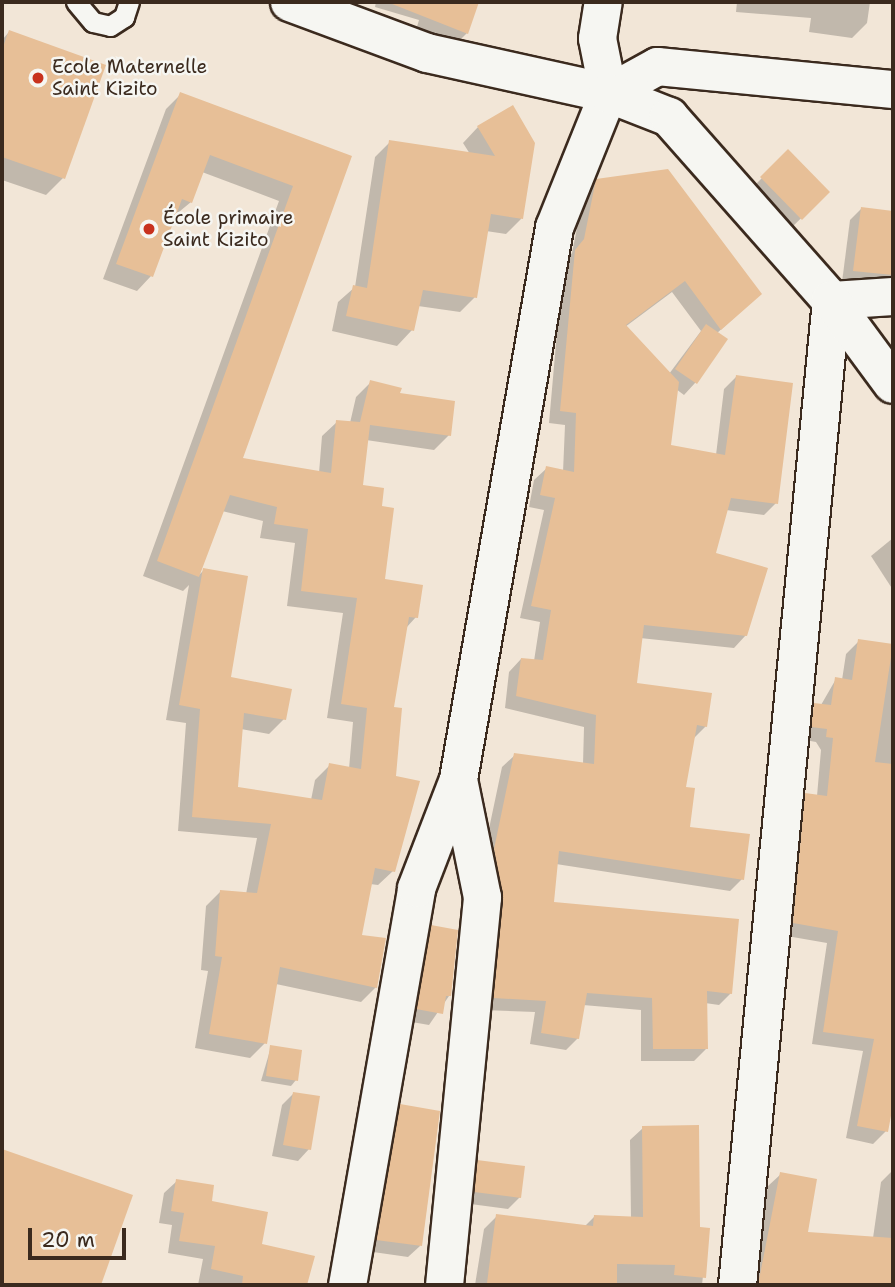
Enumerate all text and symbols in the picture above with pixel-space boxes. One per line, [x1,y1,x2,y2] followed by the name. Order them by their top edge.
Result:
[52,56,207,100] place label: Ecole Maternelle Saint Kizito
[30,70,46,86] marker: Ecole Maternelle Saint Kizito
[163,207,294,251] place label: École primaire Saint Kizito
[141,221,157,237] marker: École primaire Saint Kizito
[32,1214,130,1258] scale bar
[41,1226,95,1254] text: 20 m

